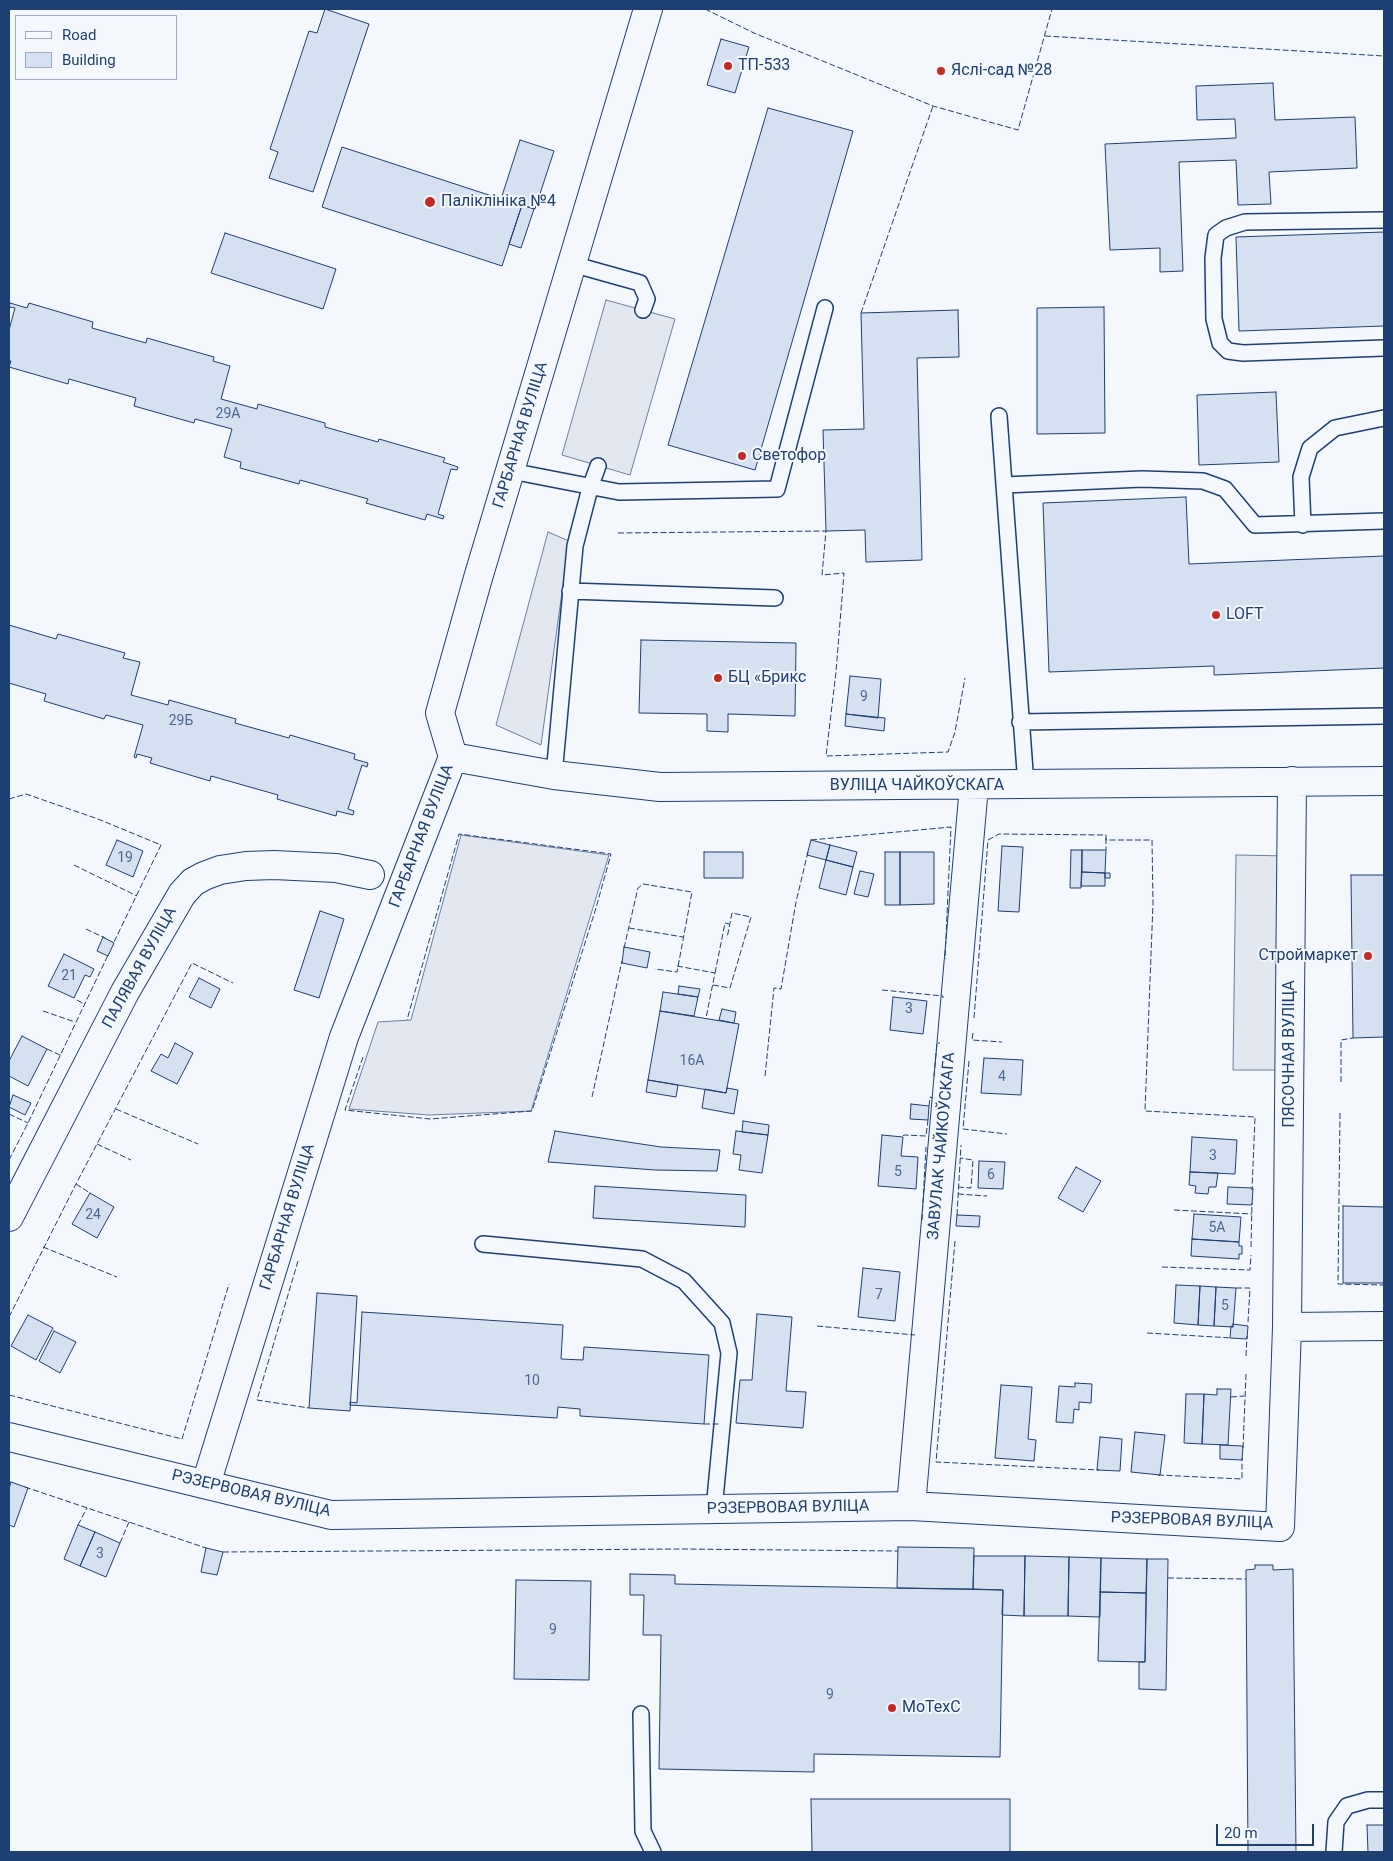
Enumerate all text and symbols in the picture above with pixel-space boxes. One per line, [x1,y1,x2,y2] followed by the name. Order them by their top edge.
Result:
[15,15,178,80] legend
[62,26,96,44] text: Road
[62,51,116,69] text: Building
[738,56,790,76] place label: ТП-533
[722,60,734,72] marker: ТП-533
[951,61,1052,81] place label: Яслі-сад №28
[935,65,947,77] marker: Яслі-сад №28
[441,192,556,212] place label: Паліклініка №4
[423,195,437,209] marker: Паліклініка №4
[490,359,552,511] street label: ГАРБАРНАЯ ВУЛІЦА
[216,406,240,422] house number: 29А
[752,446,826,466] place label: Светофор
[736,450,748,462] marker: Светофор
[1226,605,1264,625] place label: LOFT
[1210,609,1222,621] marker: LOFT
[728,668,806,688] place label: БЦ «Брикс
[712,672,724,684] marker: БЦ «Брикс
[860,689,868,705] house number: 9
[169,713,193,729] house number: 29Б
[386,762,458,910] street label: ГАРБАРНАЯ ВУЛІЦА
[830,776,1004,796] street label: ВУЛІЦА ЧАЙКОЎСКАГА
[117,850,133,866] house number: 19
[99,904,181,1032] street label: ПАЛЯВАЯ ВУЛІЦА
[1258,946,1358,966] place label: Строймаркет
[1362,950,1374,962] marker: Строймаркет
[61,968,77,984] house number: 21
[1280,980,1300,1128] street label: ПЯСОЧНАЯ ВУЛІЦА
[905,1001,913,1017] house number: 3
[924,1051,960,1241] street label: ЗАВУЛАК ЧАЙКОЎСКАГА
[680,1053,704,1069] house number: 16А
[998,1069,1006,1085] house number: 4
[257,1141,319,1293] street label: ГАРБАРНАЯ ВУЛІЦА
[1209,1148,1217,1164] house number: 3
[894,1164,902,1180] house number: 5
[987,1167,995,1183] house number: 6
[85,1207,101,1223] house number: 24
[1208,1220,1226,1236] house number: 5А
[875,1287,883,1303] house number: 7
[1221,1298,1229,1314] house number: 5
[524,1373,540,1389] house number: 10
[170,1466,332,1522] street label: РЭЗЕРВОВАЯ ВУЛІЦА
[707,1497,869,1519] street label: РЭЗЕРВОВАЯ ВУЛІЦА
[1110,1509,1274,1533] street label: РЭЗЕРВОВАЯ ВУЛІЦА
[96,1546,104,1562] house number: 3
[549,1622,557,1638] house number: 9
[826,1687,834,1703] house number: 9
[902,1698,961,1718] place label: MoTexC
[886,1702,898,1714] marker: MoTexC
[1218,1814,1316,1846] scale bar
[1224,1824,1258,1842] text: 20 m

